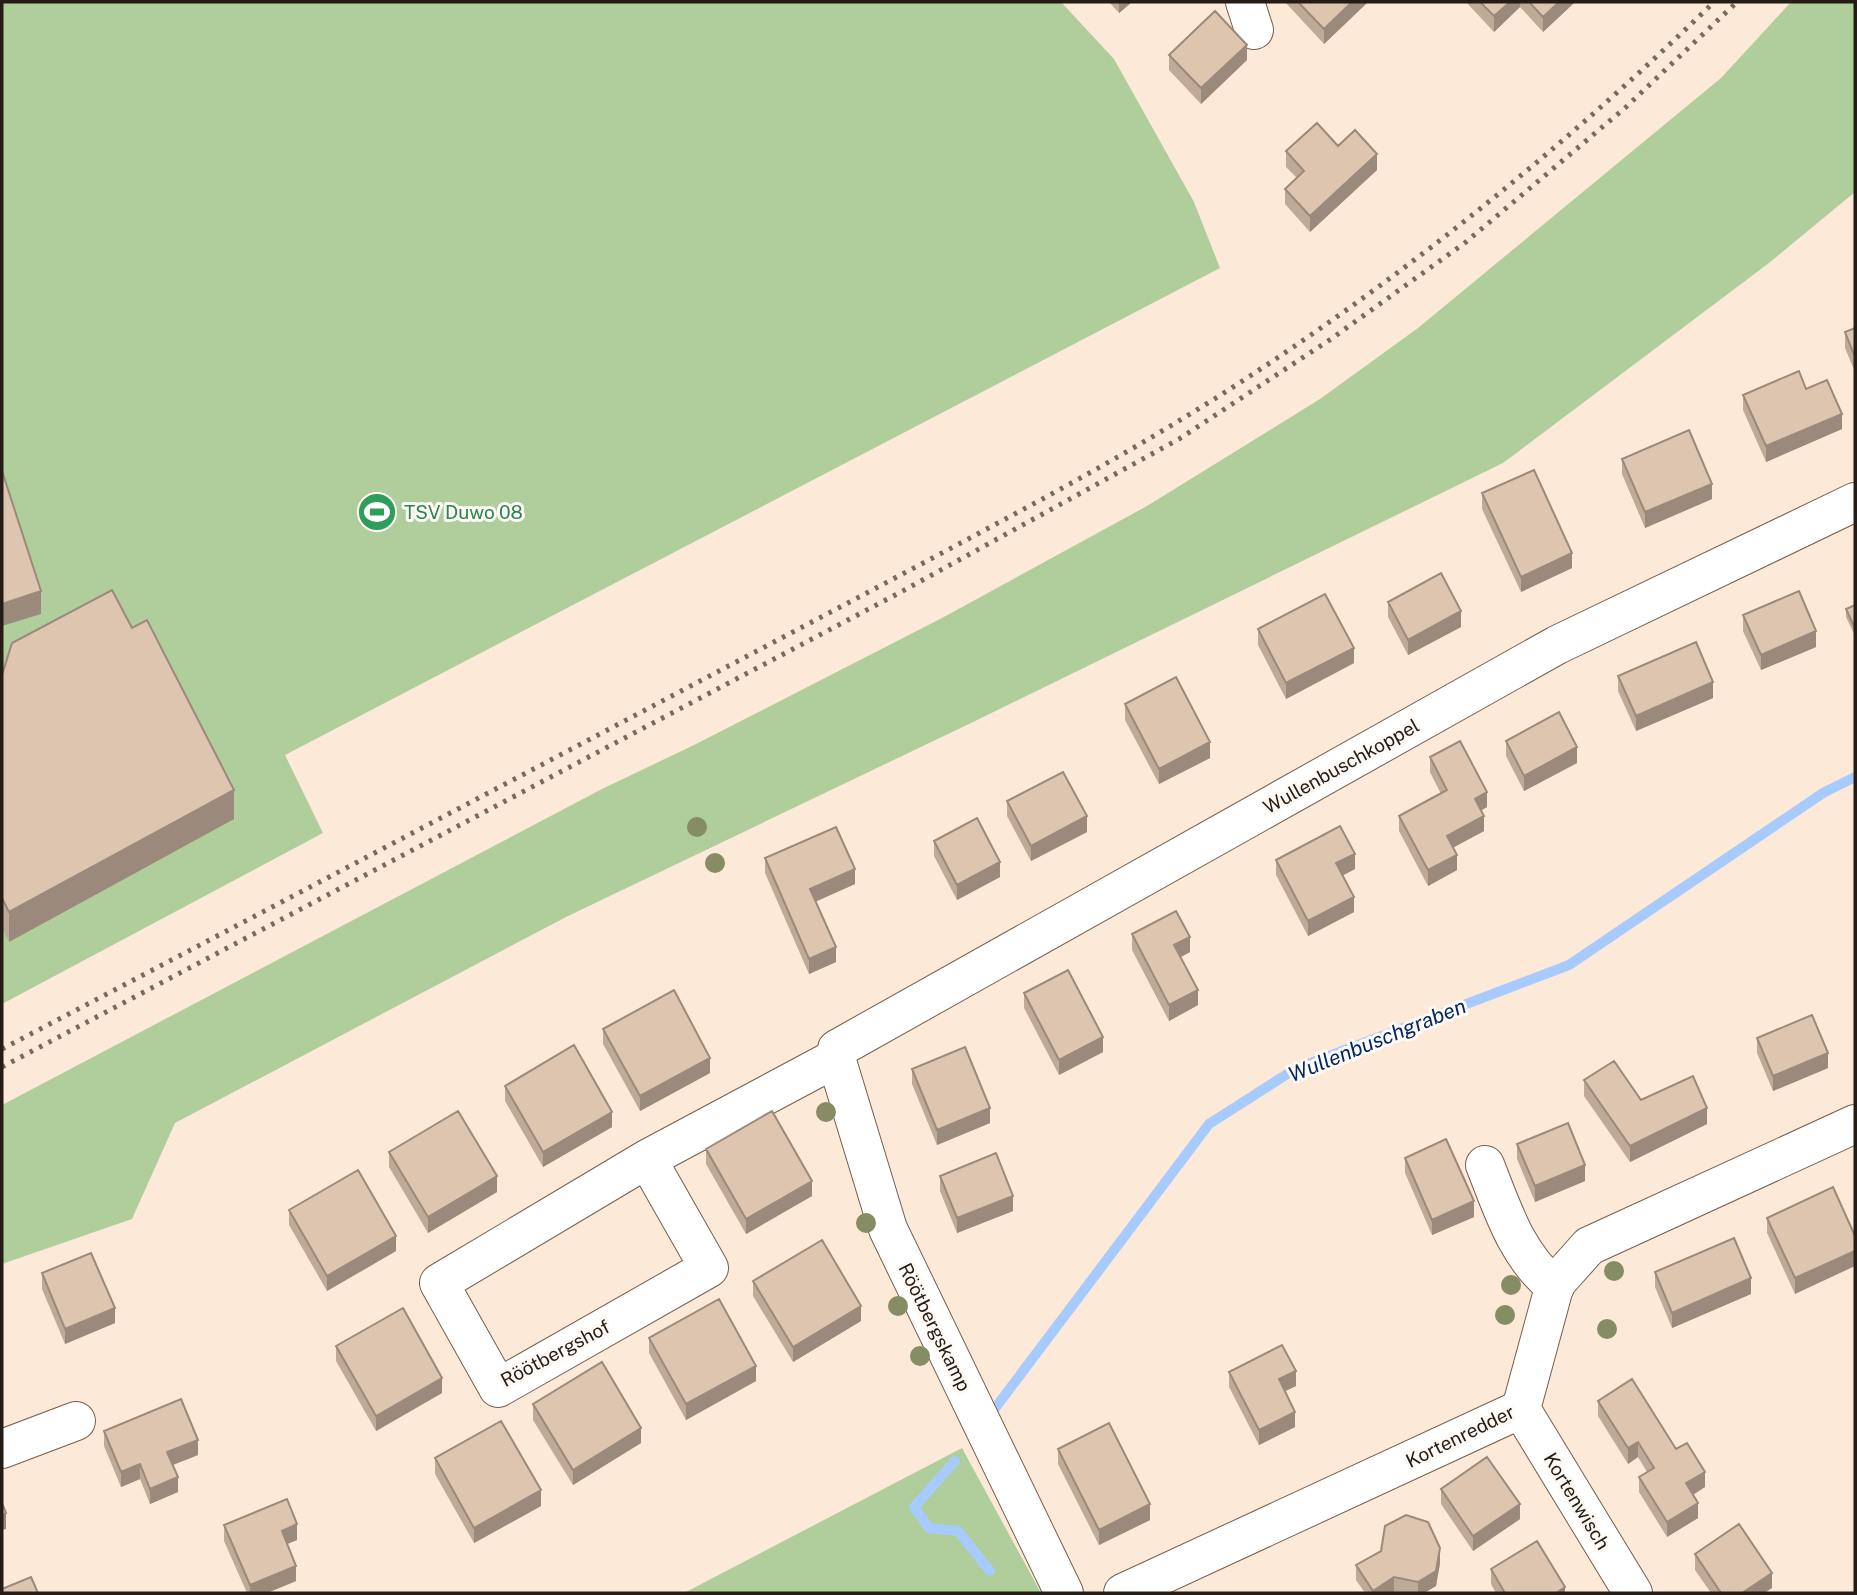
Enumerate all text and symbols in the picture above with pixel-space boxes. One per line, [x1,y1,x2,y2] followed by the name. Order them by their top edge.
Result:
[356,491,398,533] sports icon: TSV Duwo 08
[404,501,523,523] place label: TSV Duwo 08
[1259,714,1423,818] street label: Wullenbuschkoppel
[1285,993,1469,1087] water label: Wullenbuschgraben
[894,1259,976,1395] street label: Röötbergskamp
[497,1315,613,1391] street label: Röötbergshof
[1402,1400,1518,1472] street label: Kortenredder
[1539,1449,1615,1553] street label: Kortenwisch

